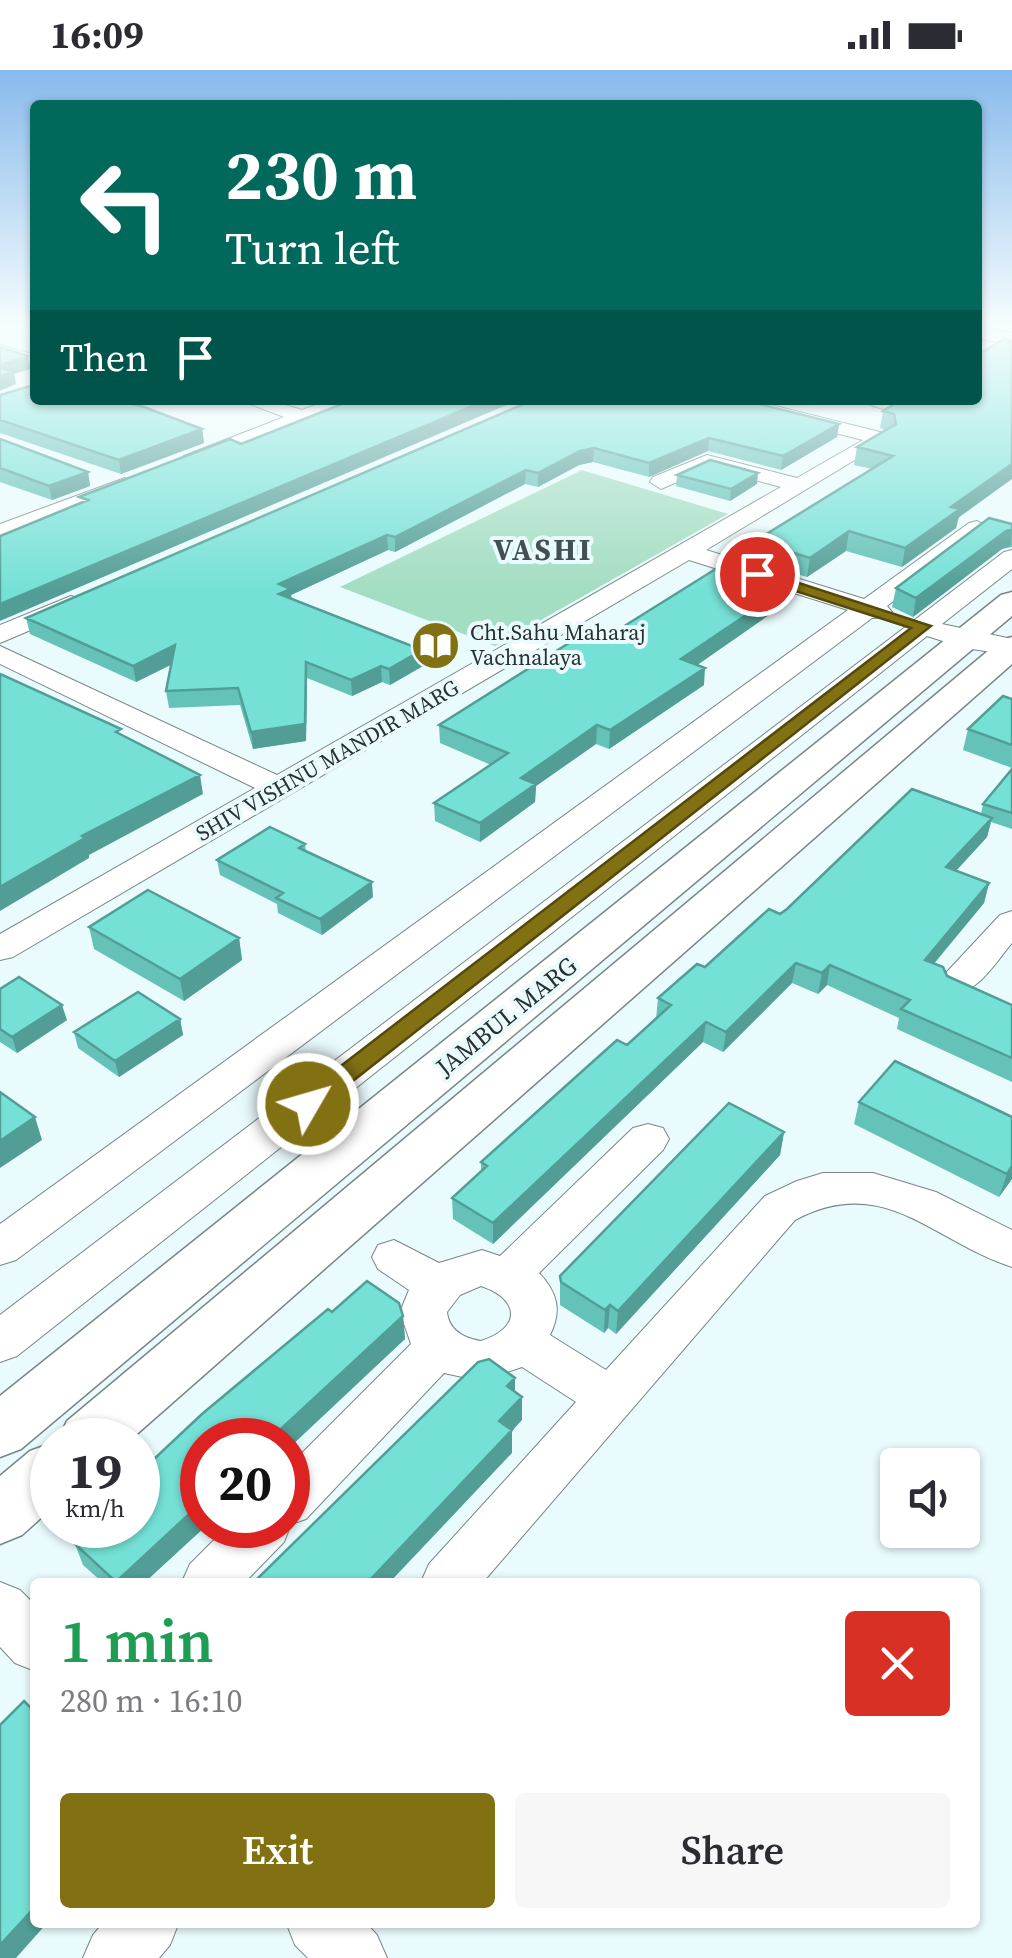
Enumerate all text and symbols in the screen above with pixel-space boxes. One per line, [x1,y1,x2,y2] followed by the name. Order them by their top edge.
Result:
[50,9,144,61] text: 16:09
[225,126,417,222] text: 230 m
[60,140,190,270] icon: left
[225,217,399,279] text: Turn left
[168,330,223,385] icon: arrive
[60,332,148,384] text: Then
[493,529,593,570] district label: VASHI
[715,532,800,617] pin
[730,547,785,602] icon: arrive
[470,617,646,672] place label: Cht.Sahu Maharaj Vachnalaya
[409,619,461,671] library icon: Cht.Sahu Maharaj Vachnalaya
[190,672,464,848] street label: SHIV VISHNU MANDIR MARG
[428,949,584,1084] street label: JAMBUL MARG
[256,1052,360,1156] position arrow
[180,1418,310,1548] speed limit sign: 20
[68,1436,122,1505] text: 19
[880,1448,980,1548] map controls
[880,1448,980,1548] button: sound
[65,1491,125,1525] text: km/h
[60,1600,214,1682] text: 1 min
[845,1611,950,1716] button: close
[60,1679,242,1723] text: 280 m · 16:10
[60,1793,495,1908] button: Exit
[515,1793,950,1908] button: Share

